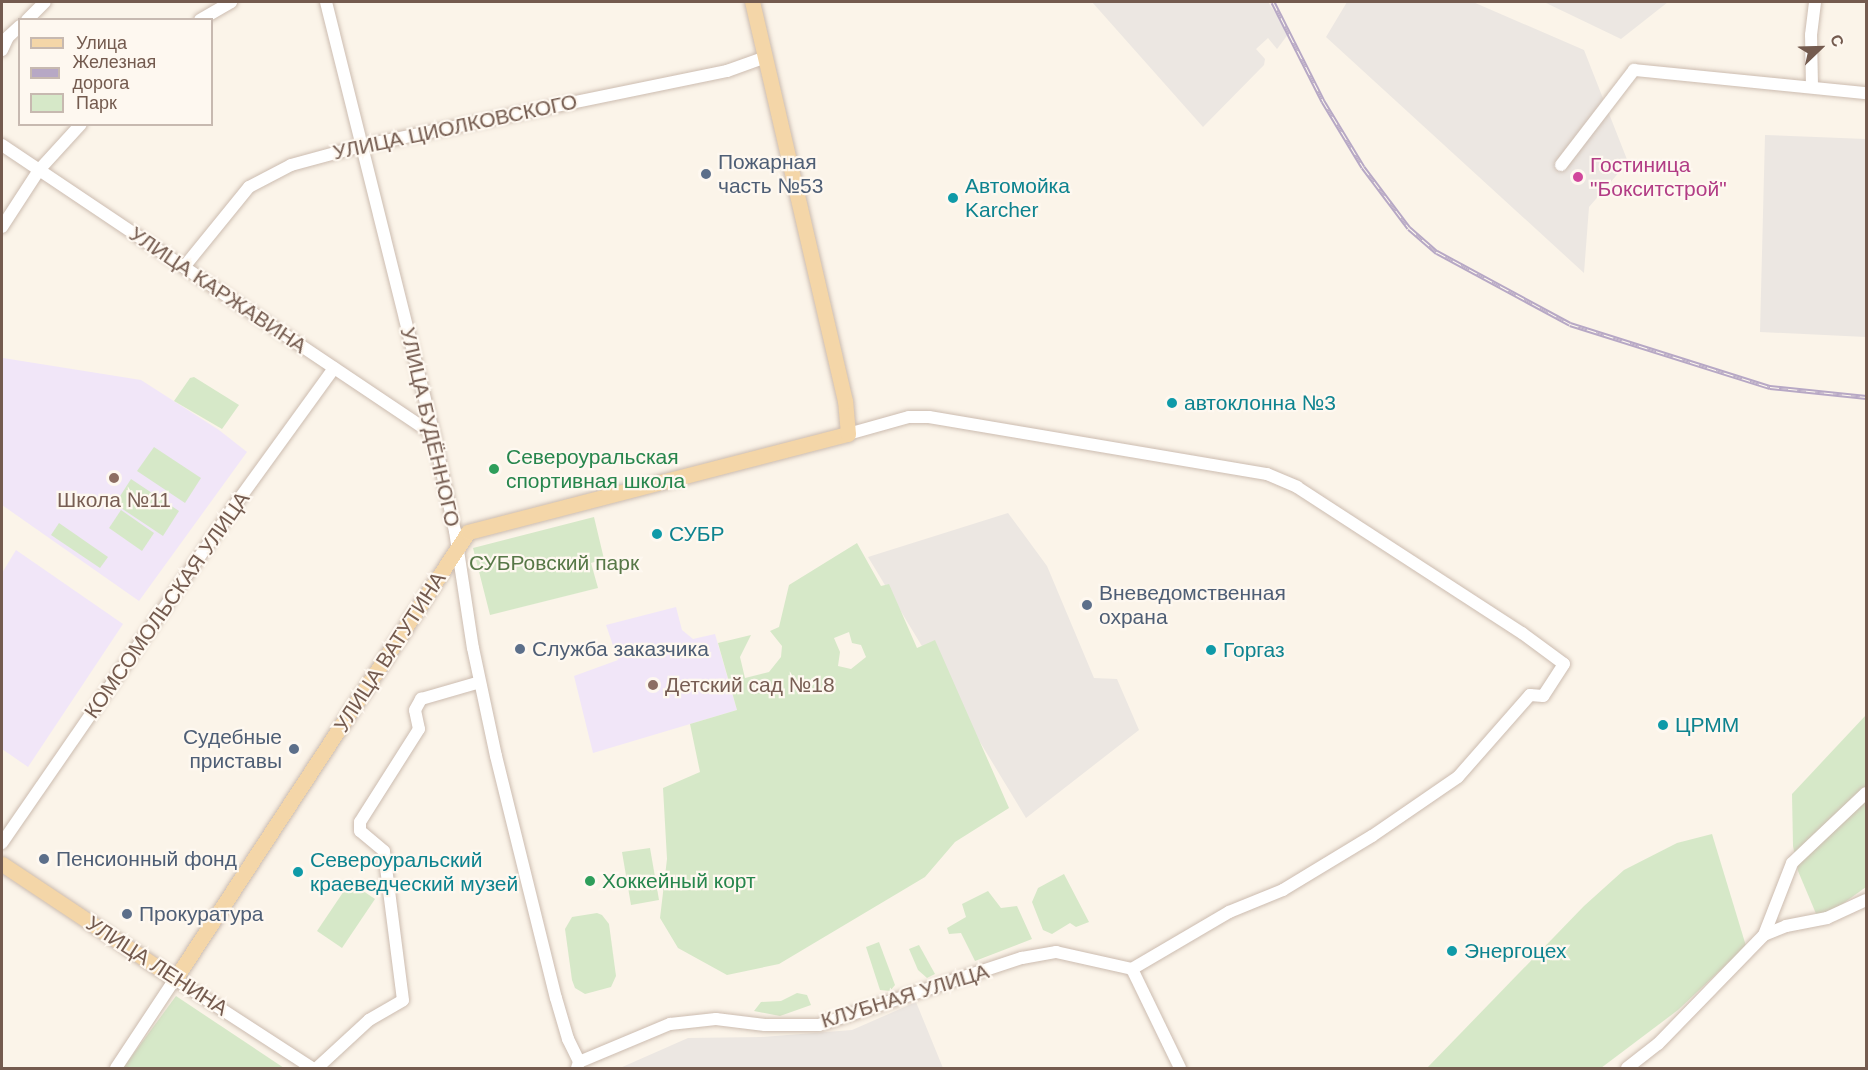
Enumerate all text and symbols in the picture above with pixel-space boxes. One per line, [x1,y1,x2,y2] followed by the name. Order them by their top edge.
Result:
[18,18,213,126] legend
[1790,18,1850,78] north arrow
[1827,32,1847,49] text: С
[76,33,127,53] text: Улица
[72,52,156,93] text: Железная дорога
[331,89,579,165] street label: УЛИЦА ЦИОЛКОВСКОГО
[76,93,117,113] text: Парк
[718,149,823,199] place label: Пожарная часть №53
[1590,152,1727,202] place label: Гостиница "Бокситстрой"
[699,167,713,181] marker: Пожарная часть №53
[1571,170,1585,184] marker: Гостиница "Бокситстрой"
[965,173,1070,223] place label: Автомойка Karcher
[946,191,960,205] marker: Автомойка Karcher
[124,221,312,359] street label: УЛИЦА КАРЖАВИНА
[395,325,465,529] street label: УЛИЦА БУДЁННОГО
[1184,390,1336,416] place label: автоклонна №3
[1165,396,1179,410] marker: автоклонна №3
[506,444,685,494] place label: Североуральская спортивная школа
[487,462,501,476] marker: Североуральская спортивная школа
[107,471,121,485] marker: Школа №11
[57,487,171,513] place label: Школа №11
[79,487,255,723] street label: КОМСОМОЛЬСКАЯ УЛИЦА
[669,521,725,547] place label: СУБР
[650,527,664,541] marker: СУБР
[469,550,639,576] park label: СУБРовский парк
[329,567,451,737] street label: УЛИЦА ВАТУТИНА
[1099,580,1286,630] place label: Вневедомственная охрана
[1080,598,1094,612] marker: Вневедомственная охрана
[532,636,709,662] place label: Служба заказчика
[1223,637,1285,663] place label: Горгаз
[513,642,527,656] marker: Служба заказчика
[1204,643,1218,657] marker: Горгаз
[665,672,835,698] place label: Детский сад №18
[646,678,660,692] marker: Детский сад №18
[1675,712,1739,738] place label: ЦРММ
[1656,718,1670,732] marker: ЦРММ
[183,724,282,774] place label: Судебные приставы
[287,742,301,756] marker: Судебные приставы
[56,846,237,872] place label: Пенсионный фонд
[310,847,518,897] place label: Североуральский краеведческий музей
[37,852,51,866] marker: Пенсионный фонд
[291,865,305,879] marker: Североуральский краеведческий музей
[602,868,756,894] place label: Хоккейный корт
[583,874,597,888] marker: Хоккейный корт
[139,901,264,927] place label: Прокуратура
[120,907,134,921] marker: Прокуратура
[81,911,233,1021] street label: УЛИЦА ЛЕНИНА
[1464,938,1566,964] place label: Энергоцех
[1445,944,1459,958] marker: Энергоцех
[818,958,992,1034] street label: КЛУБНАЯ УЛИЦА

